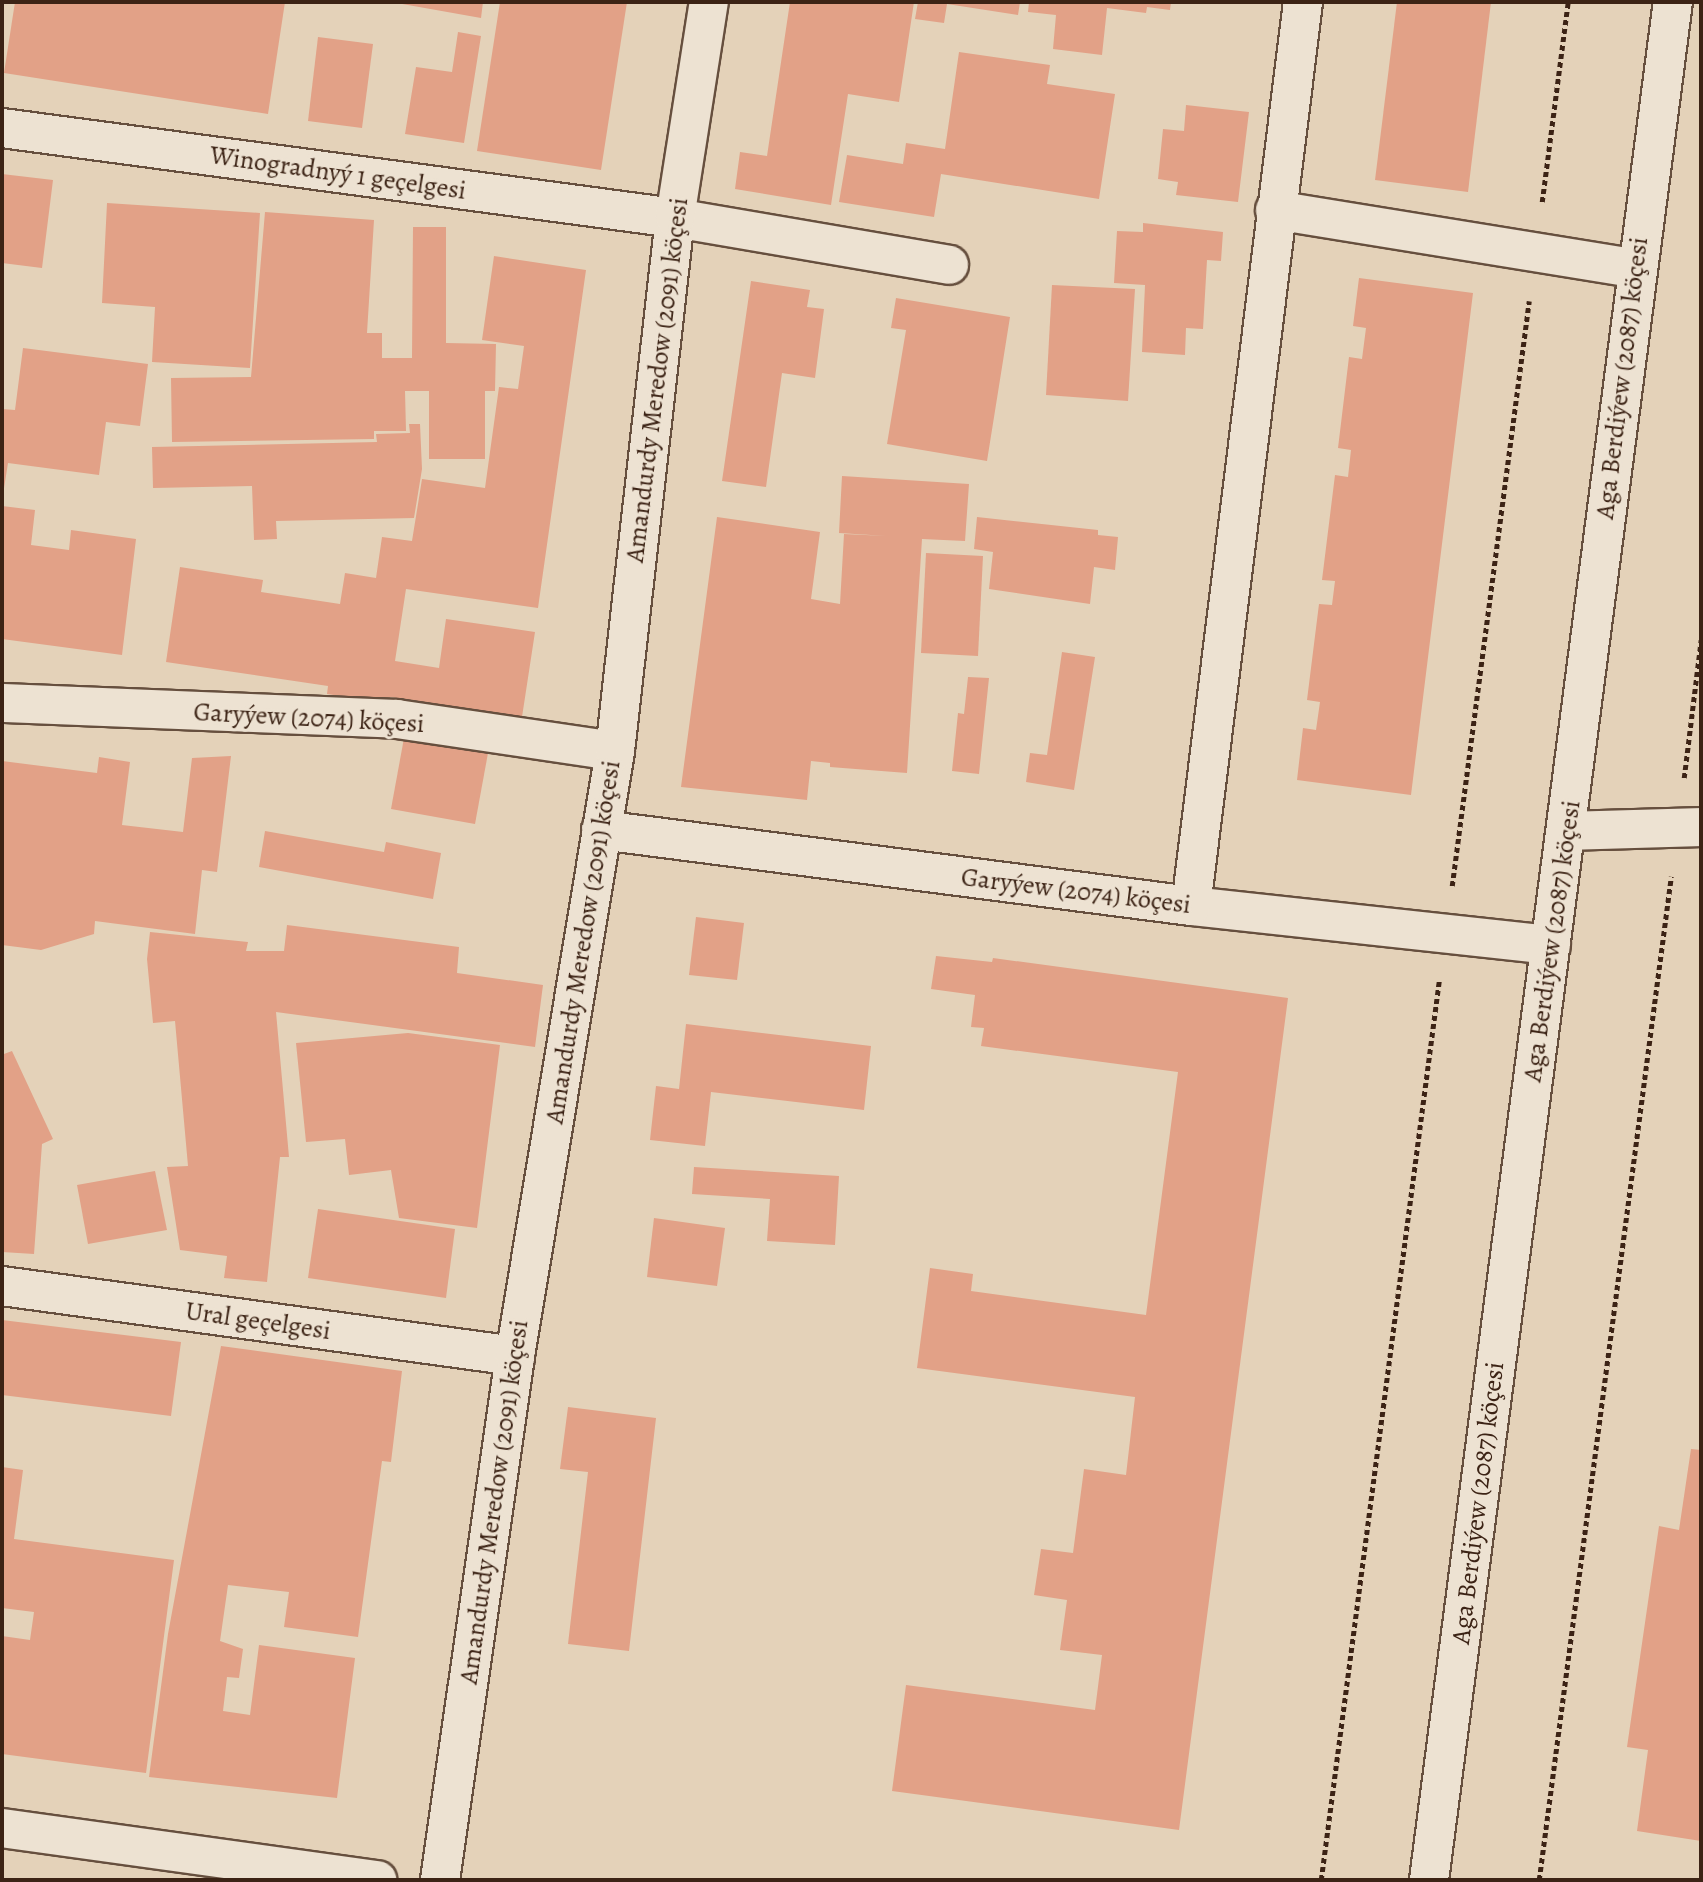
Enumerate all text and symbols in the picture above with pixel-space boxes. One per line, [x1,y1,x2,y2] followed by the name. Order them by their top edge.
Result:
[208,140,468,206] street label: Winogradnyý 1 geçelgesi
[619,196,695,564] street label: Amandurdy Meredow (2091) köçesi
[1589,235,1655,521] street label: Aga Berdiýew (2087) köçesi
[193,696,425,740] street label: Garyýew (2074) köçesi
[539,758,627,1126] street label: Amandurdy Meredow (2091) köçesi
[1517,798,1587,1084] street label: Aga Berdiýew (2087) köçesi
[959,861,1193,921] street label: Garyýew (2074) köçesi
[183,1295,333,1347] street label: Ural geçelgesi
[453,1318,535,1686] street label: Amandurdy Meredow (2091) köçesi
[1445,1360,1511,1646] street label: Aga Berdiýew (2087) köçesi

